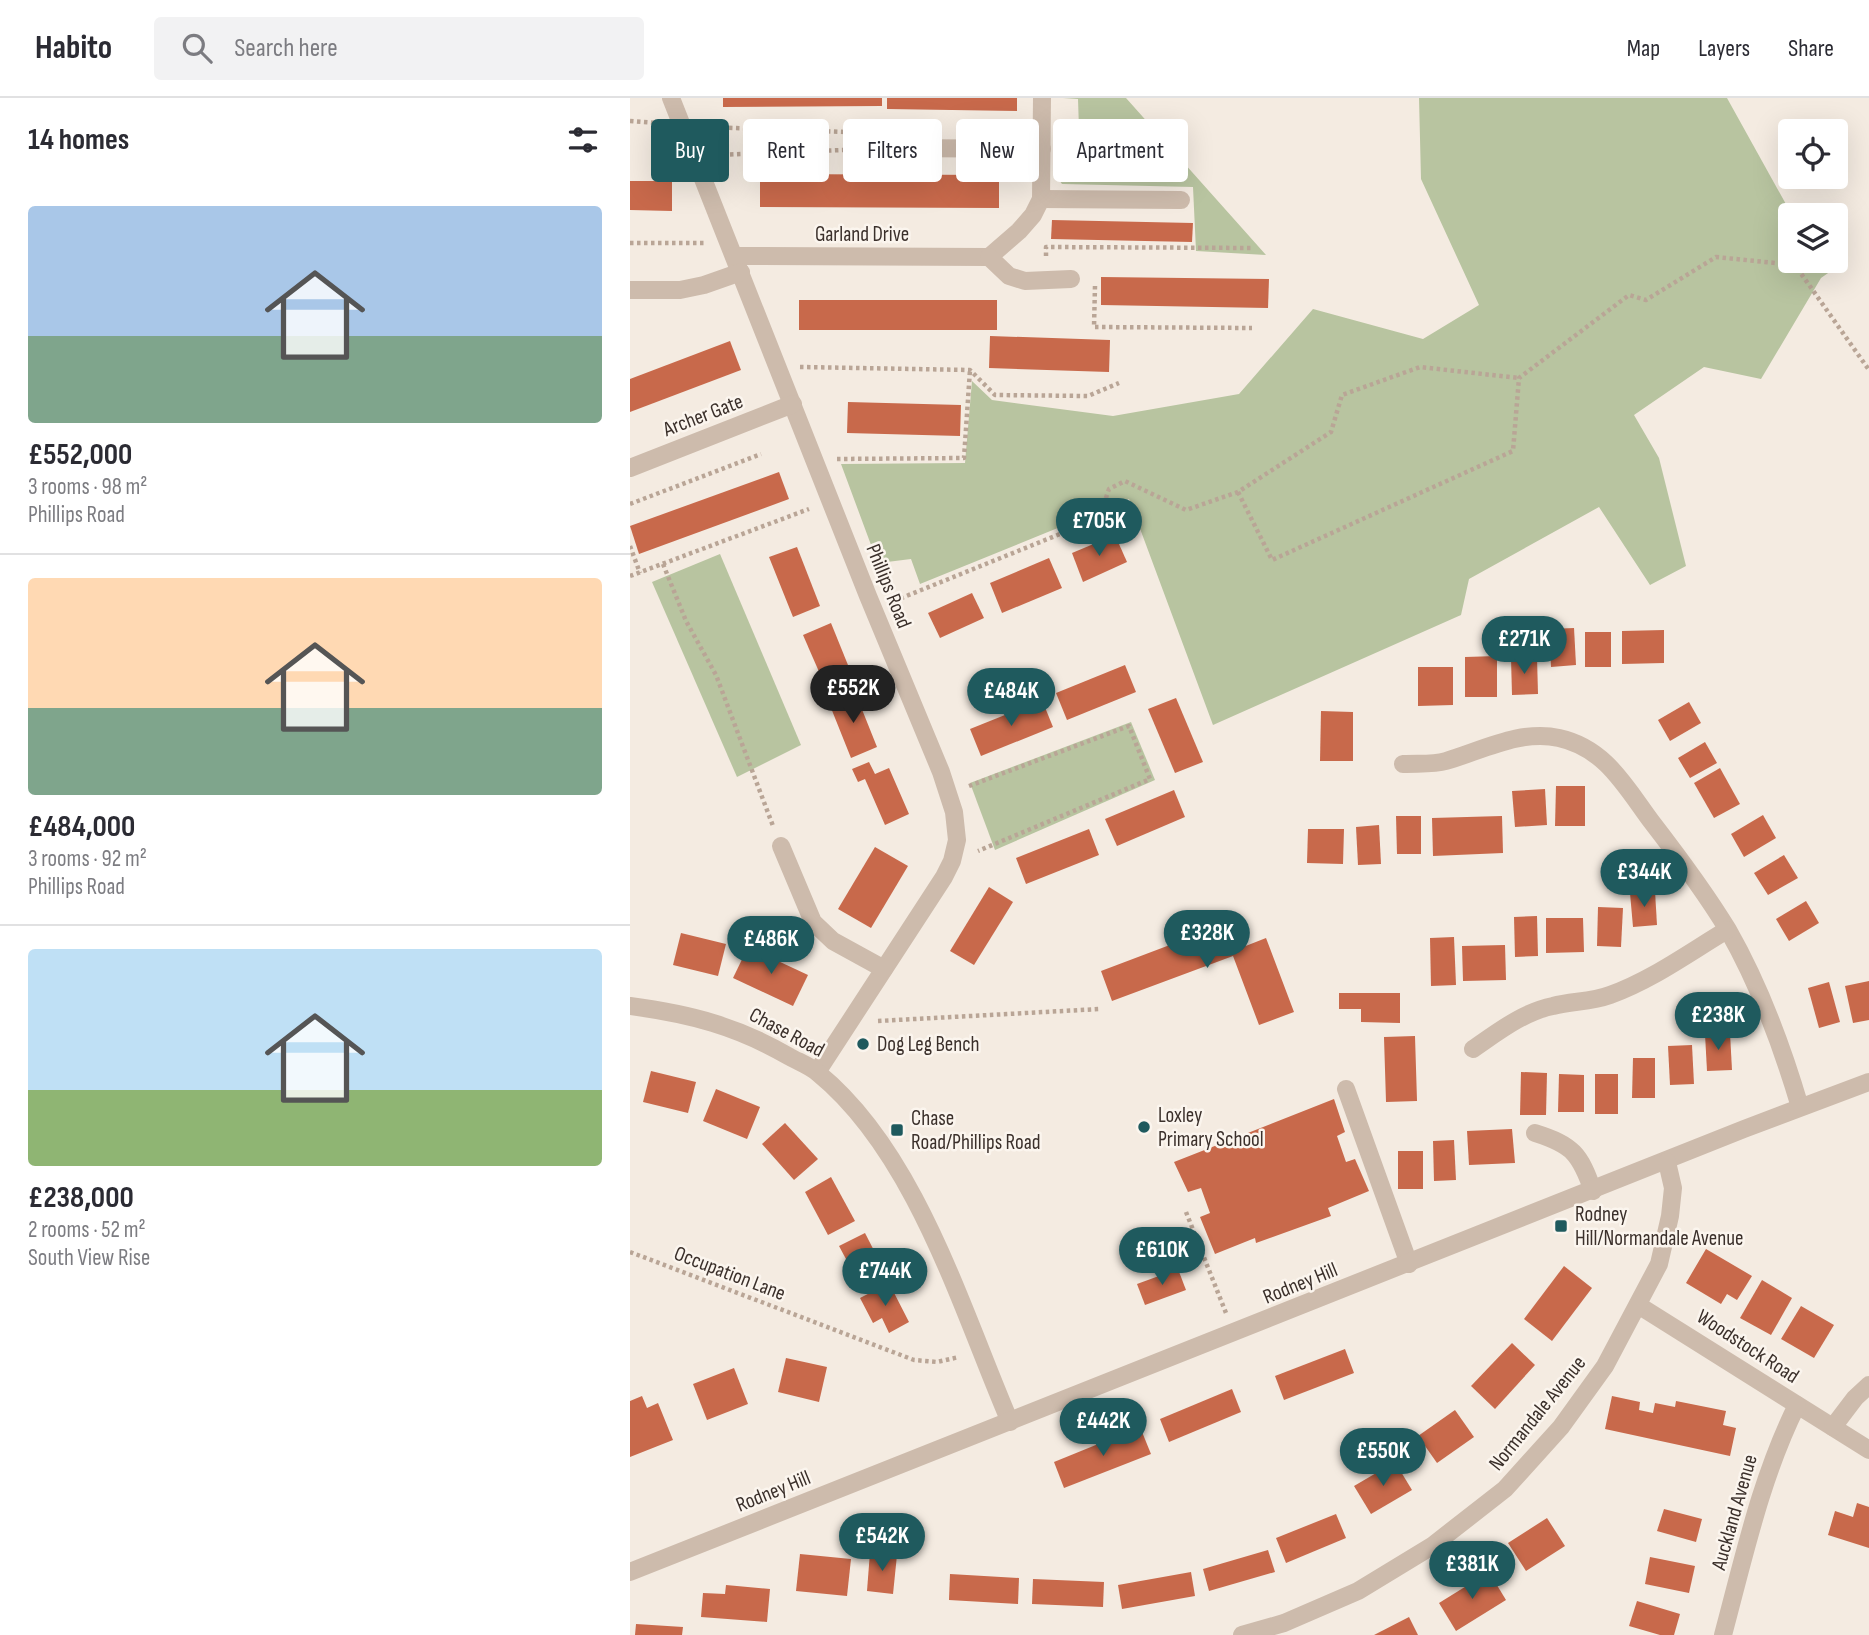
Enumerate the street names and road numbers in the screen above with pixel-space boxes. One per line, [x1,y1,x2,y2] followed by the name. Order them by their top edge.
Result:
[815,222,909,247] street label: Garland Drive
[659,389,747,442] street label: Archer Gate
[860,540,917,632] street label: Phillips Road
[745,1002,829,1063] street label: Chase Road
[671,1241,789,1306] street label: Occupation Lane
[1259,1257,1341,1310] street label: Rodney Hill
[1692,1304,1803,1389] street label: Woodstock Road
[1484,1351,1591,1476] street label: Normandale Avenue
[1706,1452,1763,1574] street label: Auckland Avenue
[732,1465,814,1518] street label: Rodney Hill

